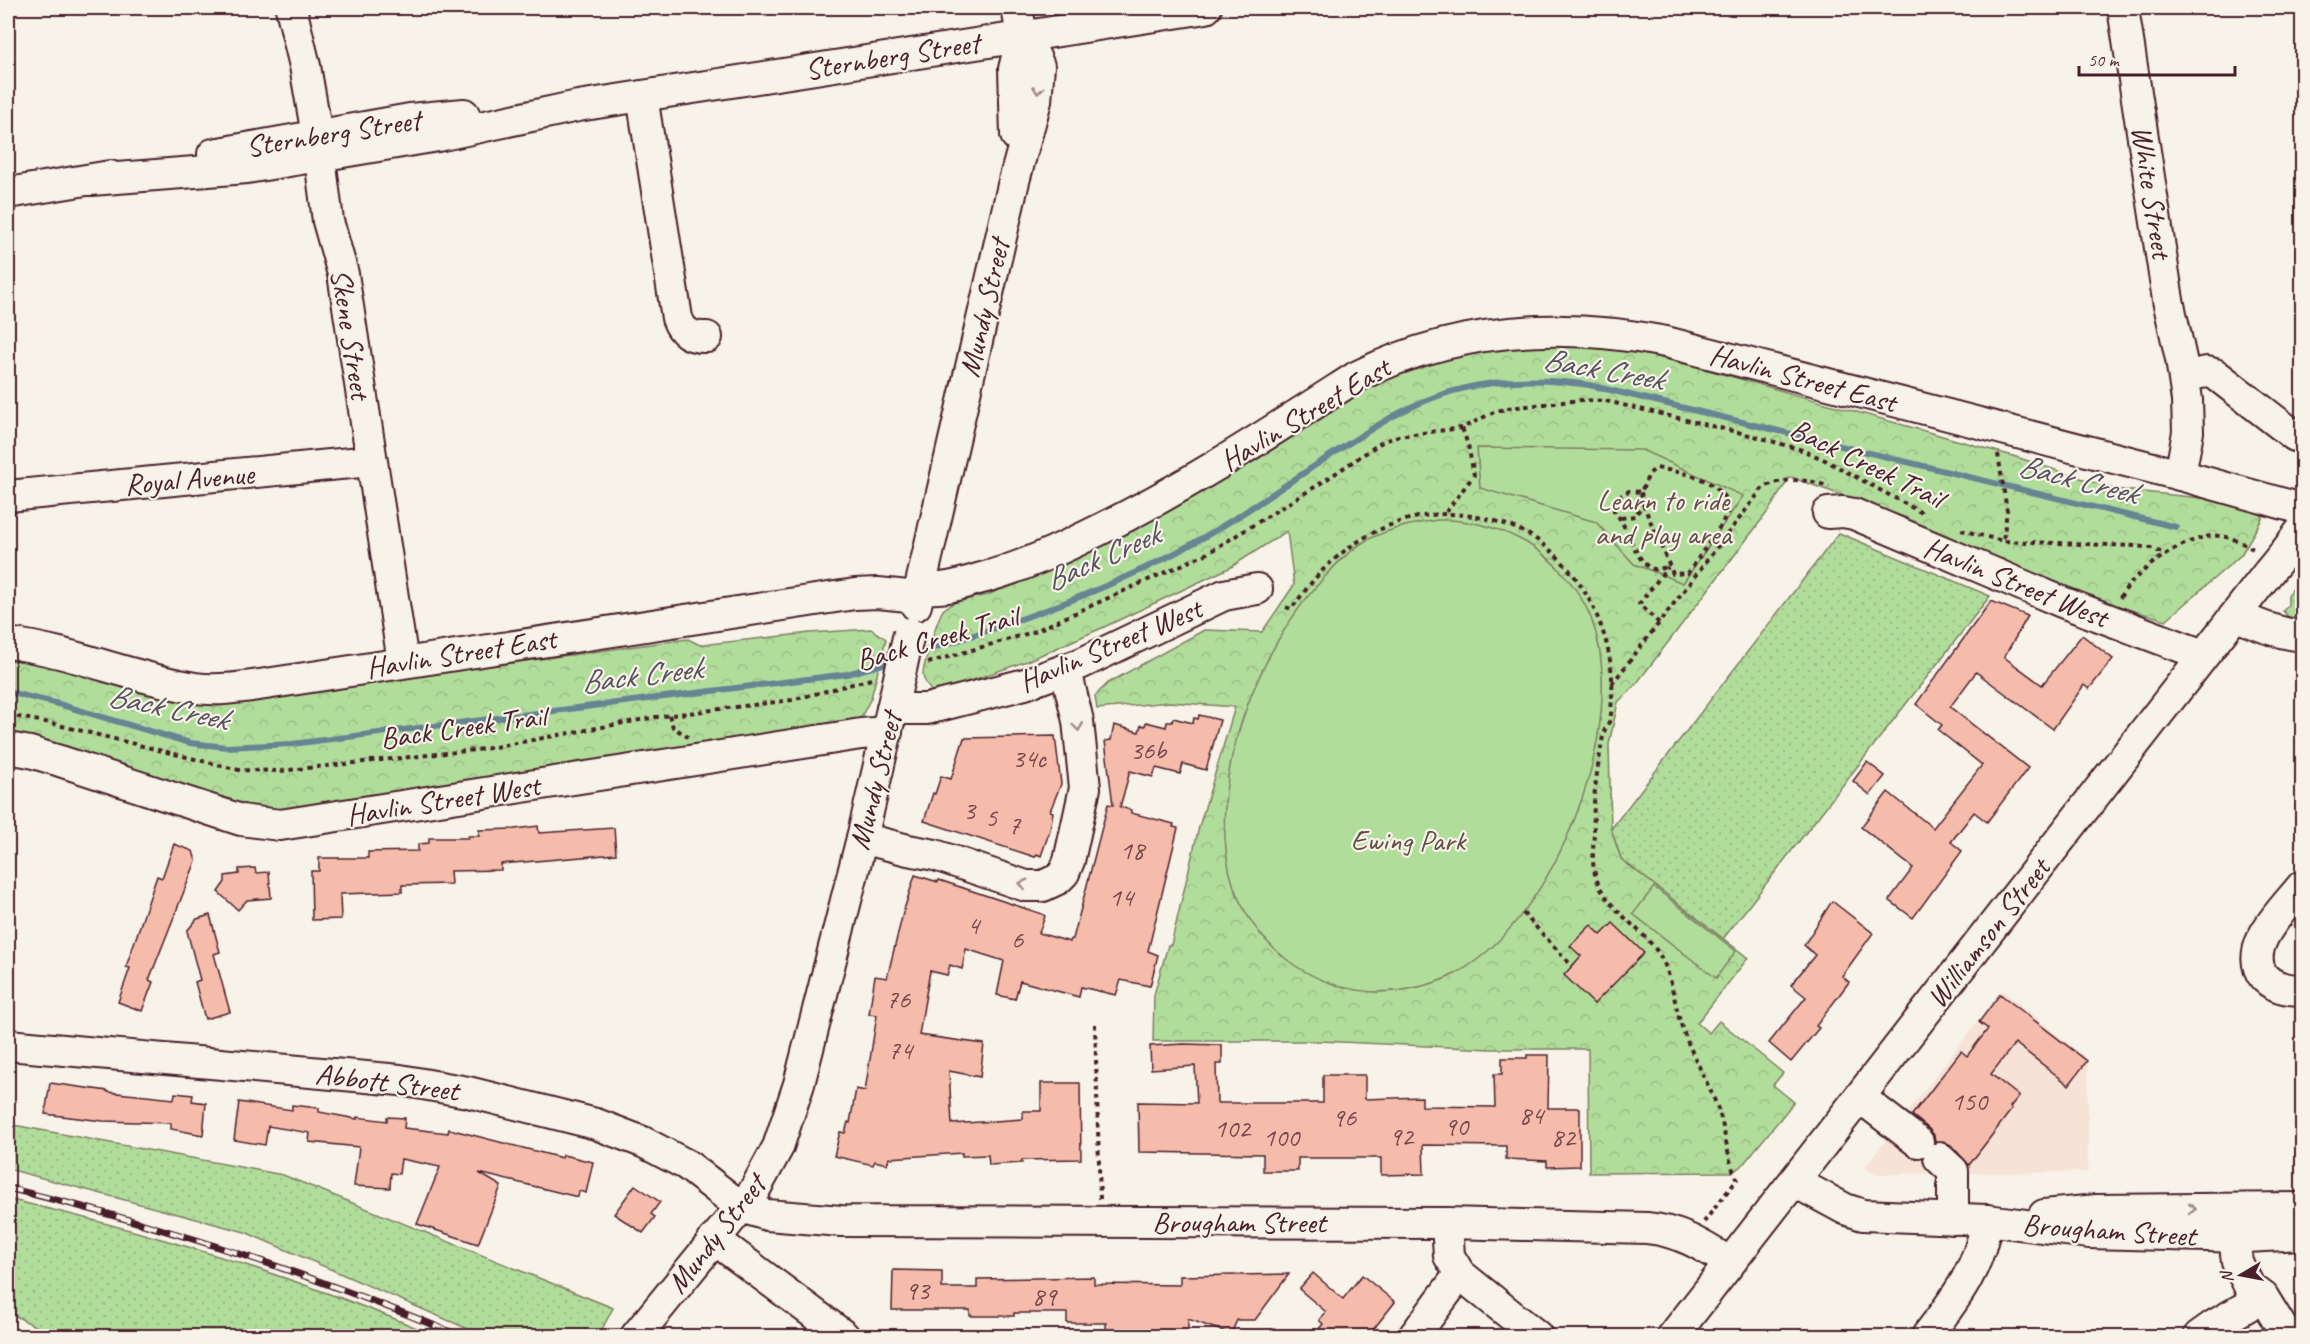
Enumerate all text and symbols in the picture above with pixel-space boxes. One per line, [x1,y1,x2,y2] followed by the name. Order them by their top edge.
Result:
[802,23,986,89] street label: Sternberg Street
[2079,39,2235,77] scale bar
[2088,49,2121,71] text: 50 m
[1032,85,1044,94] one-way arrow
[243,100,427,166] street label: Sternberg Street
[2123,123,2182,264] street label: White Street
[950,232,1019,380] street label: Mundy Street
[322,266,381,405] street label: Skene Street
[1706,335,1903,422] street label: Havlin Street East
[1540,338,1671,401] water label: Back Creek
[1213,347,1399,480] street label: Havlin Street East
[1784,409,1955,519] street label: Back Creek Trail
[2014,444,2147,515] water label: Back Creek
[123,454,257,504] street label: Royal Avenue
[1595,481,1733,553] park label: Learn to ride and play area
[1038,512,1170,600] water label: Back Creek
[1919,528,2116,637] street label: Havlin Street West
[1013,588,1210,701] street label: Havlin Street West
[852,595,1027,679] street label: Back Creek Trail
[363,619,562,687] street label: Havlin Street East
[579,647,709,703] water label: Back Creek
[105,674,237,741] water label: Back Creek
[378,696,553,757] street label: Back Creek Trail
[840,705,911,853] street label: Mundy Street
[1072,722,1084,731] one-way arrow
[1130,733,1167,767] house number: 36b
[1012,741,1047,775] house number: 34c
[344,766,545,834] street label: Havlin Street West
[963,793,977,827] house number: 3
[985,800,999,834] house number: 5
[1008,808,1022,842] house number: 7
[1351,821,1467,859] park label: Ewing Park
[1120,833,1147,867] house number: 18
[1918,848,2060,1015] street label: Williamson Street
[1018,879,1028,892] one-way arrow
[1109,880,1136,914] house number: 14
[967,908,982,942] house number: 4
[1011,922,1024,956] house number: 6
[886,982,911,1016] house number: 76
[888,1033,915,1067] house number: 74
[313,1054,464,1110] street label: Abbott Street
[1951,1084,1989,1118] house number: 150
[1519,1098,1546,1132] house number: 84
[1332,1100,1357,1134] house number: 96
[1444,1109,1470,1143] house number: 90
[1214,1111,1252,1145] house number: 102
[1389,1119,1415,1153] house number: 92
[1263,1120,1301,1154] house number: 100
[1551,1120,1577,1154] house number: 82
[658,1164,777,1301] street label: Mundy Street
[1152,1203,1329,1241] street label: Brougham Street
[2187,1203,2196,1215] one-way arrow
[2021,1205,2200,1255] street label: Brougham Street
[2211,1245,2271,1305] north arrow
[2216,1268,2238,1284] text: N
[905,1273,931,1307] house number: 93
[1032,1279,1058,1313] house number: 89

